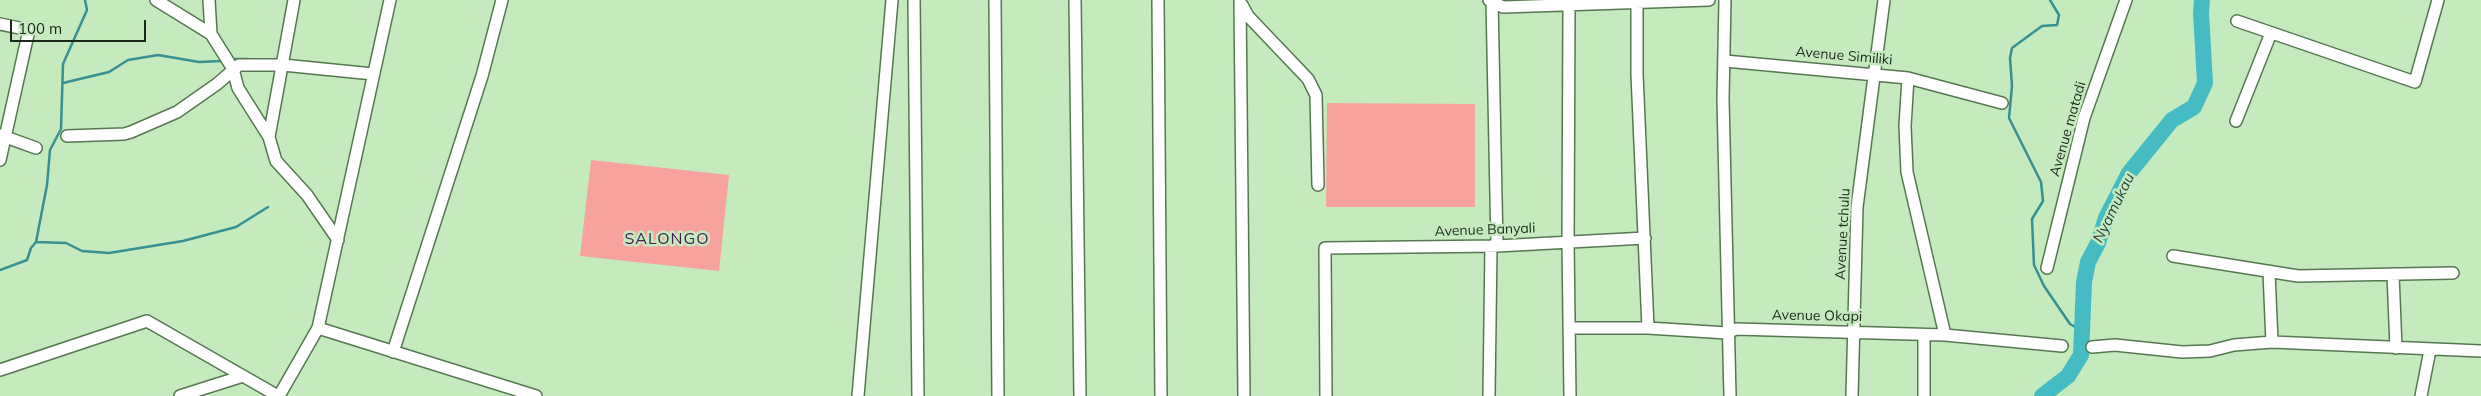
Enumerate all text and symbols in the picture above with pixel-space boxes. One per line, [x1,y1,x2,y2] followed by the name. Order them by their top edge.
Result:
[12,10,149,42] scale bar
[18,19,62,38] text: 100 m
[1795,43,1893,69] street label: Avenue Similiki
[2046,80,2090,178] street label: Avenue matadi
[2089,170,2139,246] water label: Nyamukau
[1832,188,1854,280] street label: Avenue tchulu
[1434,220,1536,240] street label: Avenue Banyali
[624,229,710,249] district label: SALONGO
[1772,307,1862,325] street label: Avenue Okapi

